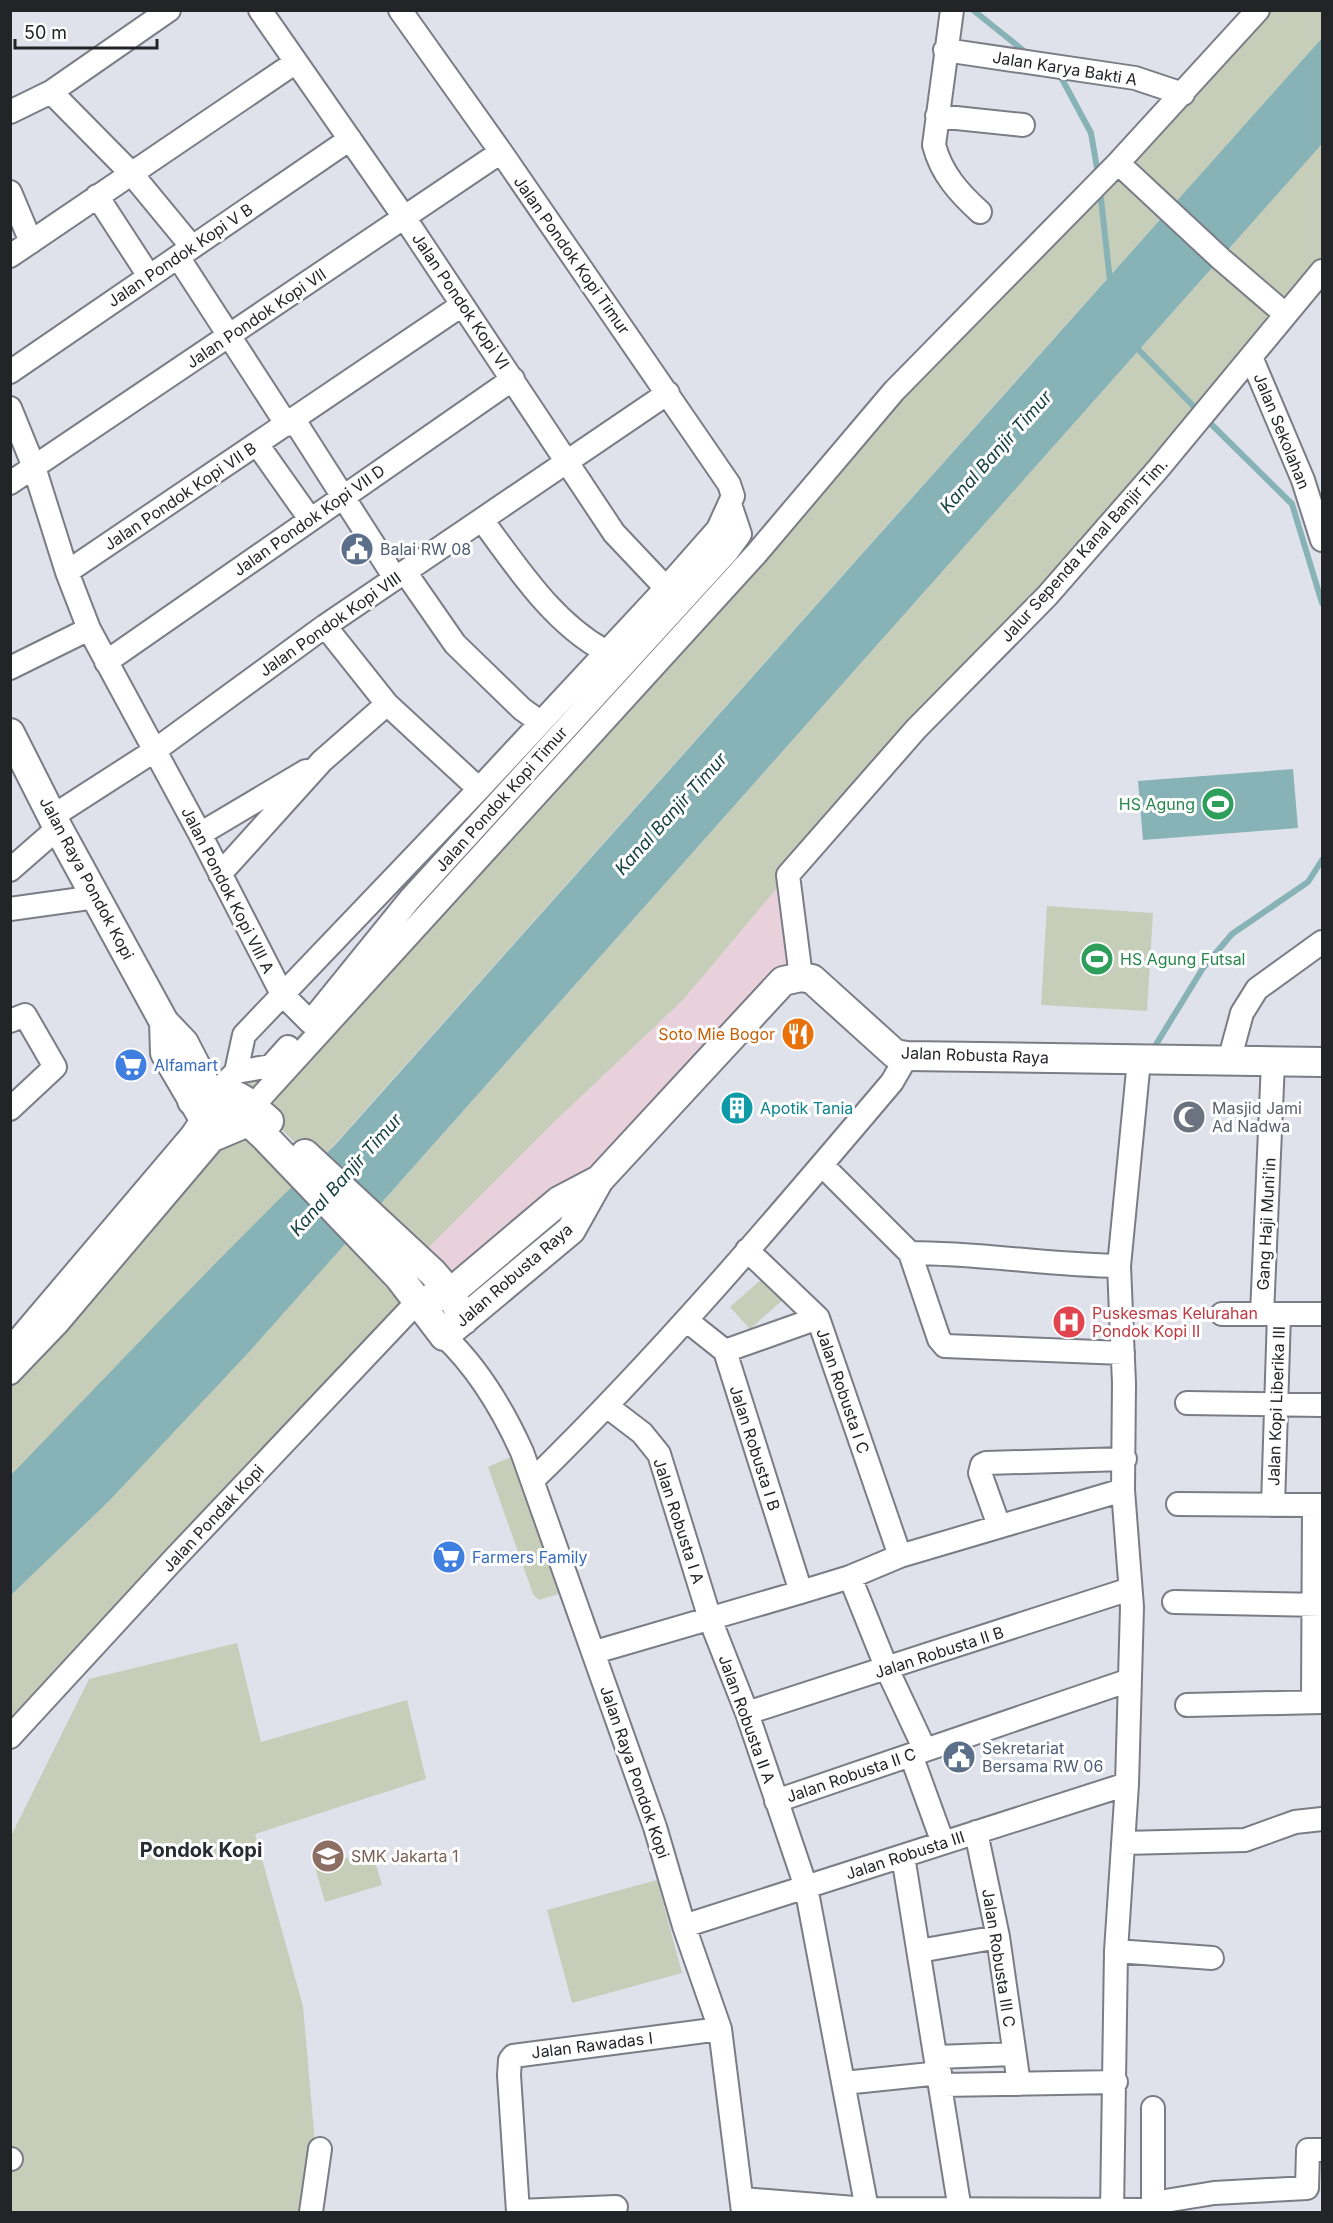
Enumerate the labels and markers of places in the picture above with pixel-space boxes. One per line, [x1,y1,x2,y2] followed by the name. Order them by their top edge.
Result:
[339,531,375,567] public building icon: Balai RW 08
[380,539,471,559] place label: Balai RW 08
[1200,786,1236,822] sports icon: HS Agung
[1119,794,1195,814] place label: HS Agung
[1079,941,1115,977] sports icon: HS Agung Futsal
[1120,949,1245,969] place label: HS Agung Futsal
[780,1016,816,1052] restaurant icon: Soto Mie Bogor
[658,1024,775,1044] place label: Soto Mie Bogor
[113,1047,149,1083] supermarket icon: Alfamart
[154,1055,218,1075] place label: Alfamart
[719,1090,755,1126] building icon: Apotik Tania
[760,1098,853,1118] place label: Apotik Tania
[1212,1098,1302,1136] place label: Masjid Jami Ad Nadwa
[1171,1099,1207,1135] mosque icon: Masjid Jami Ad Nadwa
[1092,1303,1258,1341] place label: Puskesmas Kelurahan Pondok Kopi II
[1051,1304,1087,1340] hospital icon: Puskesmas Kelurahan Pondok Kopi II
[431,1539,467,1575] supermarket icon: Farmers Family
[472,1547,588,1567] place label: Farmers Family
[982,1738,1103,1776] place label: Sekretariat Bersama RW 06
[941,1739,977,1775] public building icon: Sekretariat Bersama RW 06
[310,1838,346,1874] school or university icon: SMK Jakarta 1
[351,1846,458,1866] place label: SMK Jakarta 1

